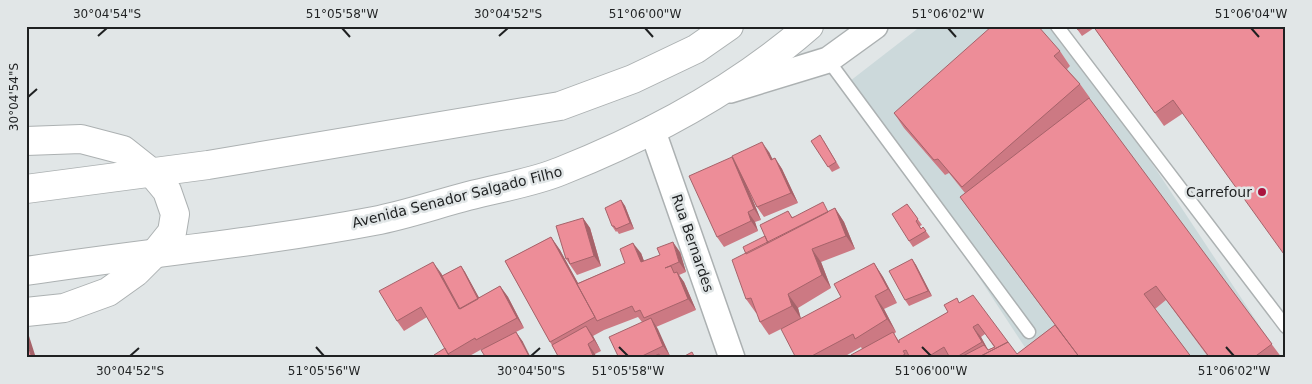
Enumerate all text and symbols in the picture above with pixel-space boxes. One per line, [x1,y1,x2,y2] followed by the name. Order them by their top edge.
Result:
[73,7,141,21] text: 30°04'54"S
[306,7,378,21] text: 51°05'58"W
[474,7,542,21] text: 30°04'52"S
[609,7,681,21] text: 51°06'00"W
[912,7,984,21] text: 51°06'02"W
[1215,7,1287,21] text: 51°06'04"W
[7,63,21,131] text: 30°04'54"S
[350,163,564,231] street label: Avenida Senador Salgado Filho
[1186,184,1252,200] place label: Carrefour
[1256,186,1268,198] marker: Carrefour
[669,192,717,294] street label: Rua Bernardes
[96,364,164,378] text: 30°04'52"S
[288,364,360,378] text: 51°05'56"W
[497,364,565,378] text: 30°04'50"S
[592,364,664,378] text: 51°05'58"W
[895,364,967,378] text: 51°06'00"W
[1198,364,1270,378] text: 51°06'02"W

